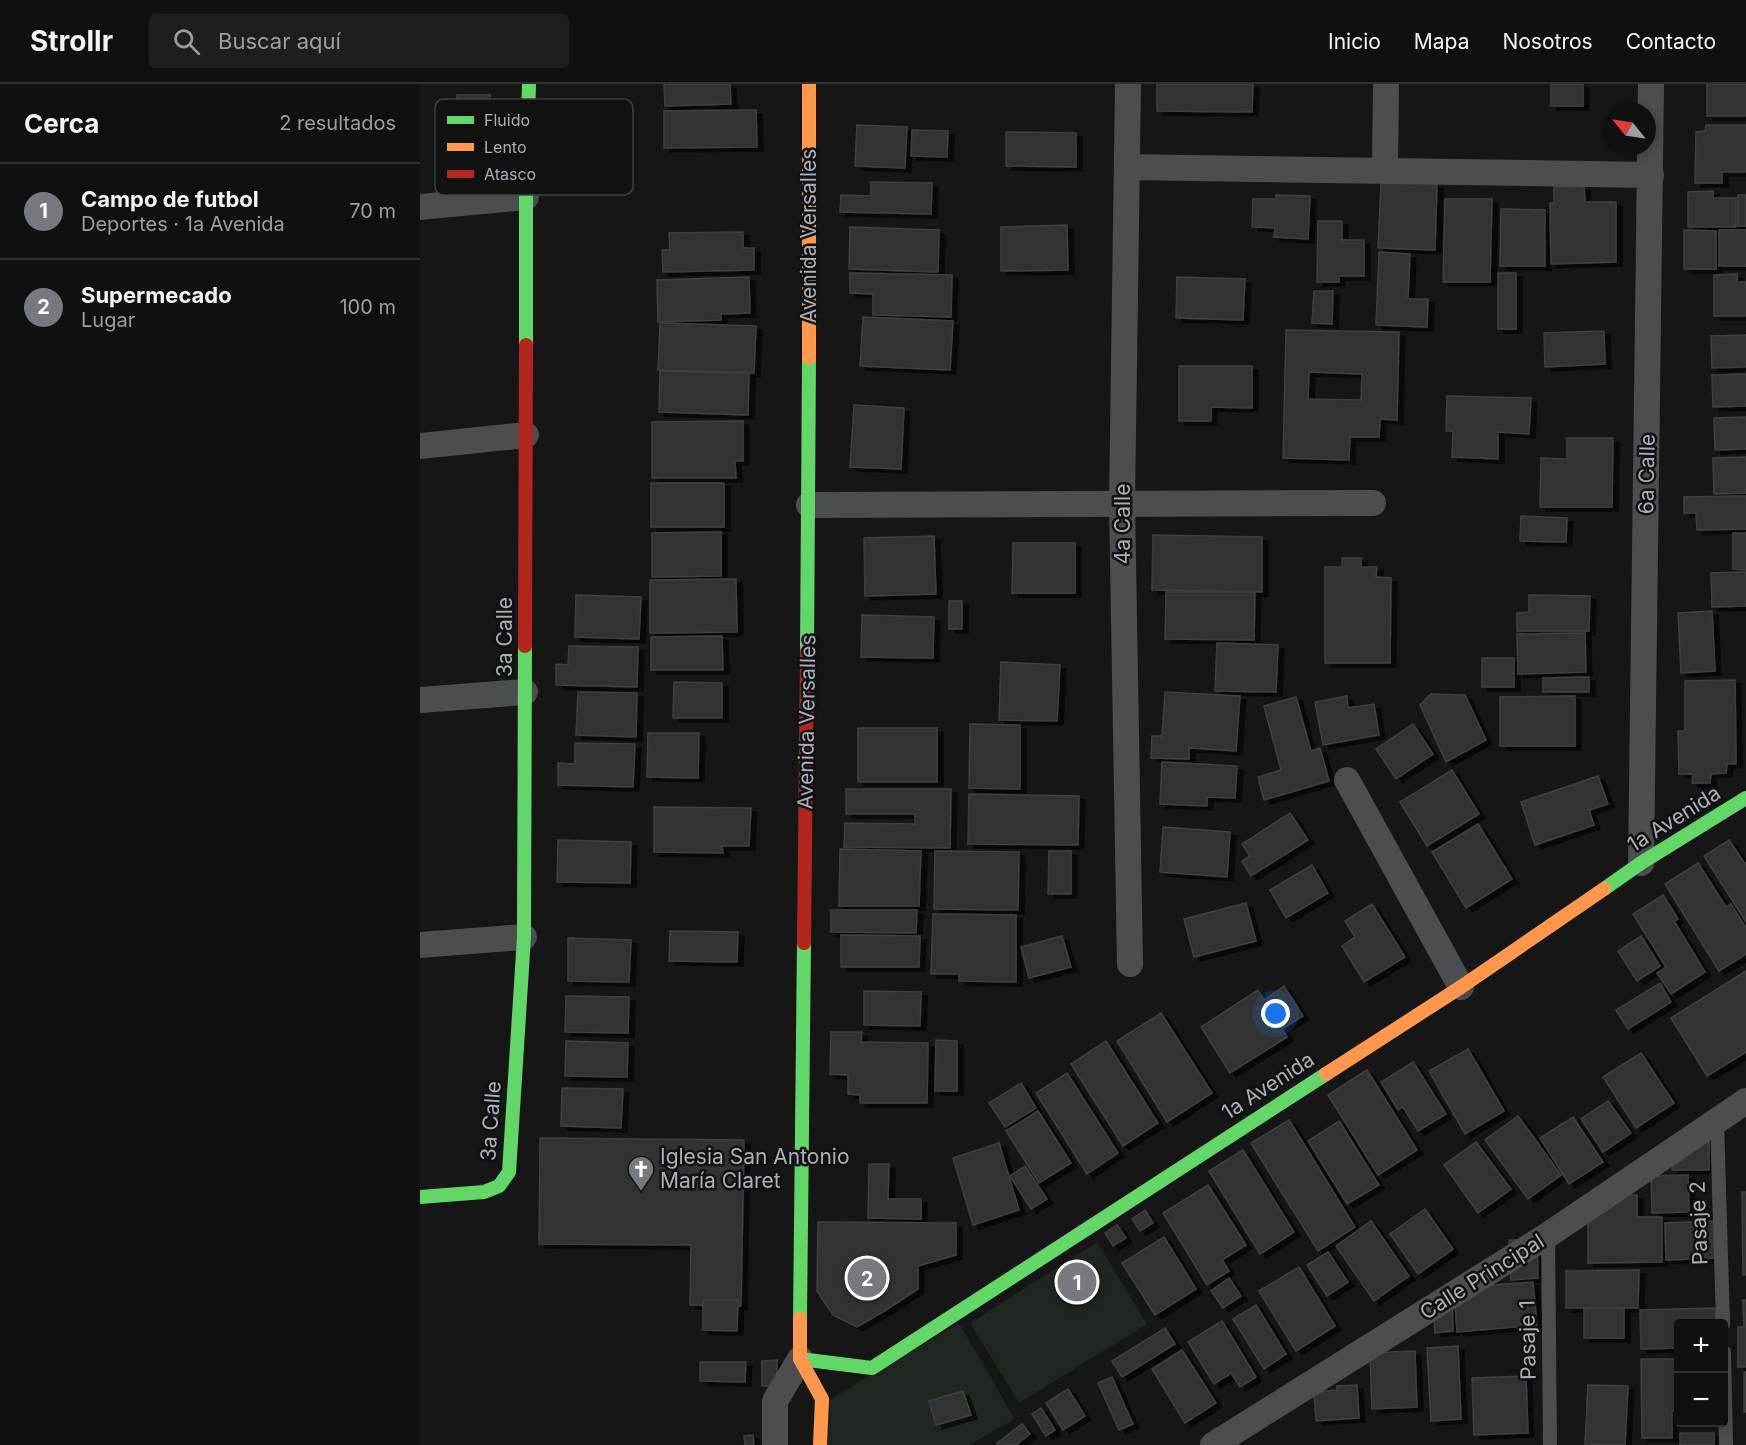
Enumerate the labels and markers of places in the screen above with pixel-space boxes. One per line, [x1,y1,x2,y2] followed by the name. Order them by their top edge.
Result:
[660,1144,850,1193] place label: Iglesia San Antonio María Claret
[626,1154,656,1192] church icon: Iglesia San Antonio María Claret
[848,1256,886,1300] pin: 2
[1058,1260,1096,1304] pin: 1

